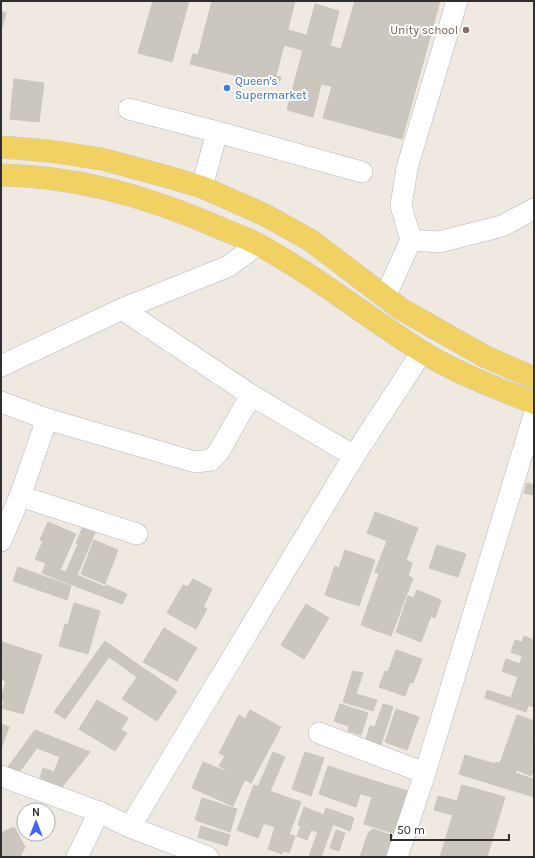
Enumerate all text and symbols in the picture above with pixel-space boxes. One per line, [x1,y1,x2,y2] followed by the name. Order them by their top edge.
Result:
[390,23,458,37] place label: Unity school
[461,25,471,35] marker: Unity school
[235,74,307,102] place label: Queen's Supermarket
[222,83,232,93] marker: Queen's Supermarket
[16,802,56,842] north arrow
[32,806,40,819] text: N
[391,816,509,842] scale bar
[397,823,425,837] text: 50 m

